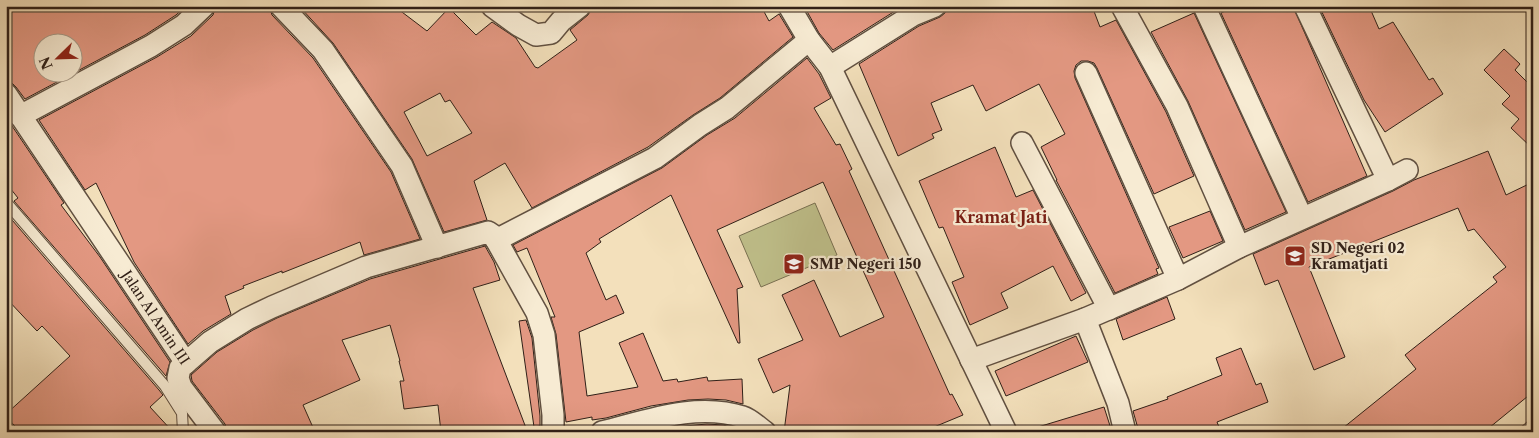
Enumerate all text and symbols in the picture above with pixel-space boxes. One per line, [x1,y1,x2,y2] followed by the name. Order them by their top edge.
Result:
[32,32,82,82] north arrow
[35,54,57,72] text: N
[955,207,1048,227] district label: Kramat Jati
[1311,239,1405,273] place label: SD Negeri 02 Kramatjati
[1283,244,1307,268] school or university icon: SD Negeri 02 Kramatjati
[782,252,806,276] school or university icon: SMP Negeri 150
[810,255,922,273] place label: SMP Negeri 150
[117,265,194,368] street label: Jalan Al Amin III

